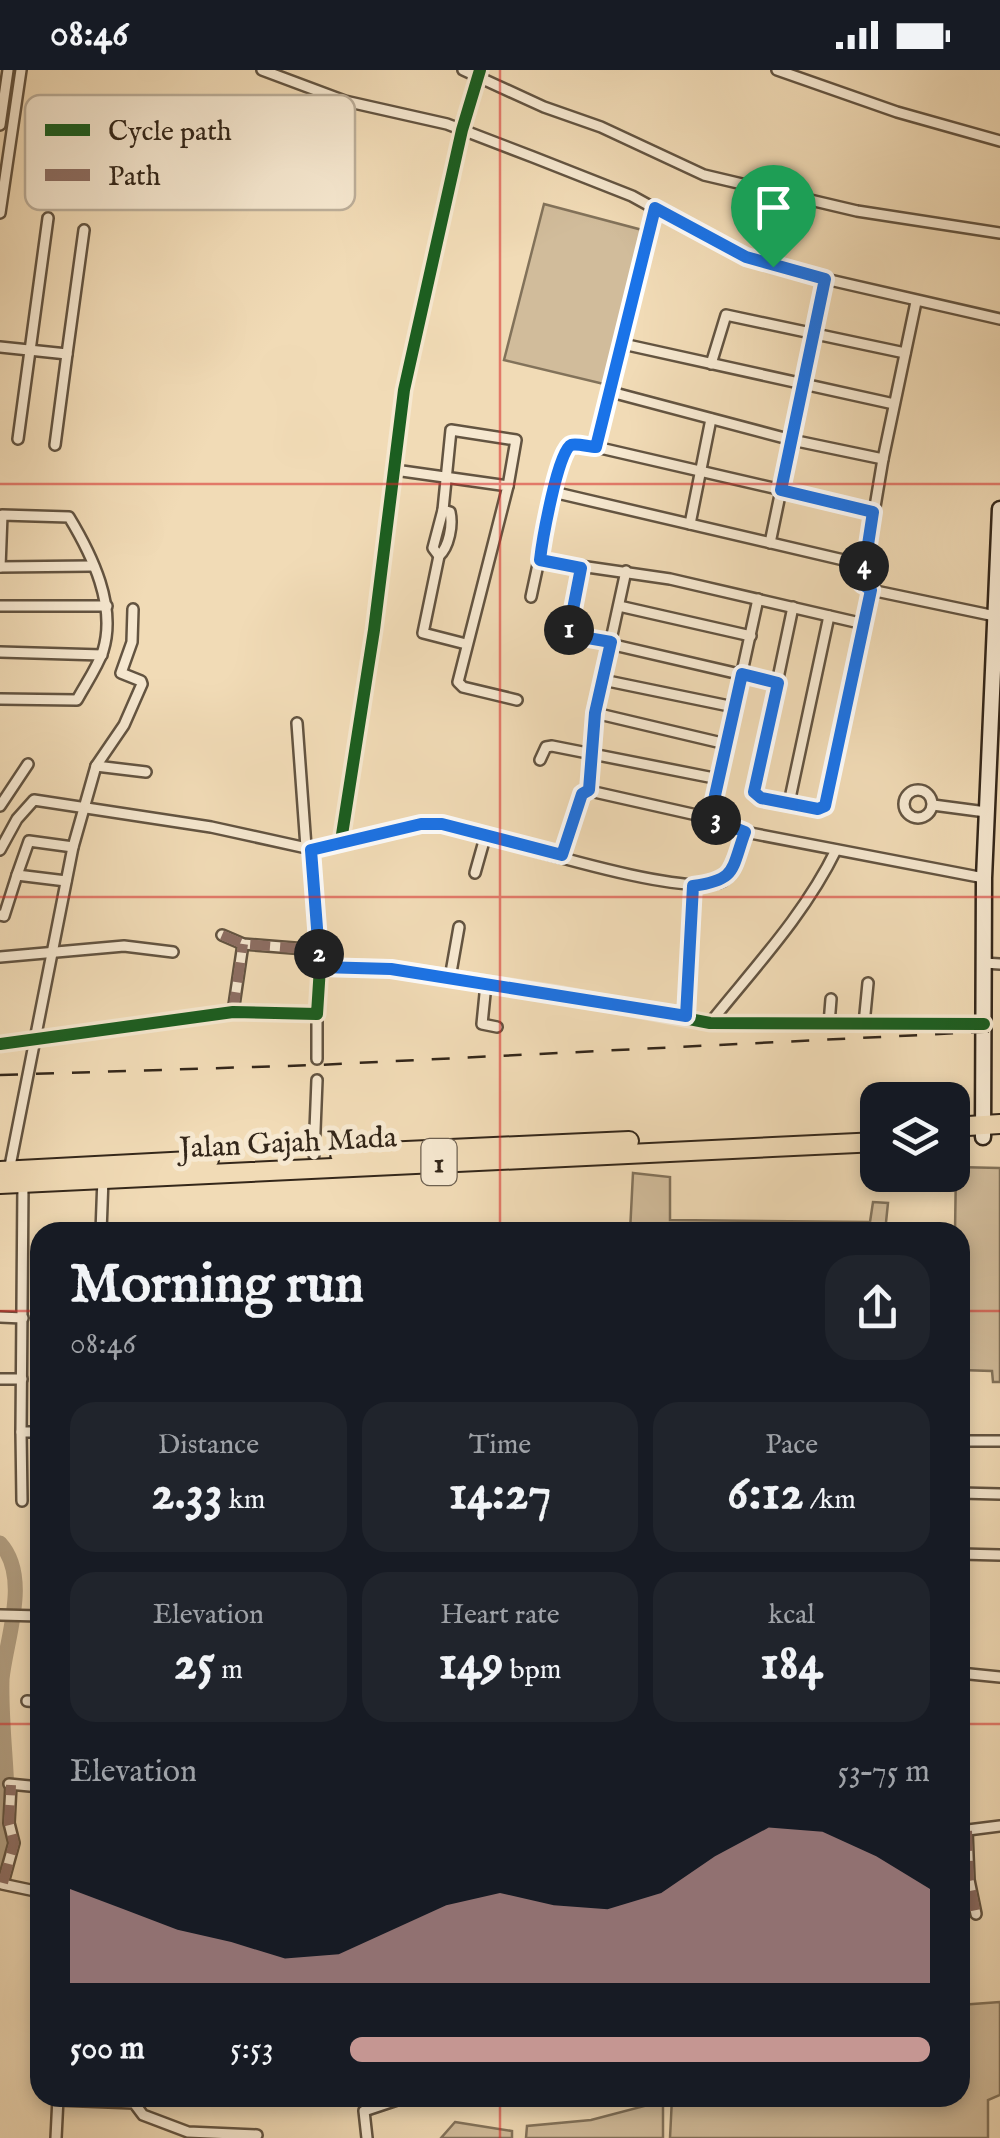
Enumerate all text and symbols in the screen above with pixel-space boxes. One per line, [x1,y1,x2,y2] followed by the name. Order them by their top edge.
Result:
[50,11,128,59] text: 08:46
[25,95,355,210] legend
[108,115,232,150] text: Cycle path
[108,160,161,195] text: Path
[731,165,816,268] pin
[746,180,801,235] icon: arrive
[839,541,889,591] pin: 4
[857,548,871,583] text: 4
[544,605,594,655] pin: 1
[564,612,574,647] text: 1
[691,795,741,845] pin: 3
[711,802,721,837] text: 3
[294,929,344,979] pin: 2
[312,936,326,971] text: 2
[860,1082,970,1192] map controls
[860,1082,970,1192] button: layers
[175,1119,398,1169] street label: Jalan Gajah Mada
[422,1139,456,1185] road number: 1
[70,1251,364,1321] text: Morning run
[825,1255,930,1360] button: share
[70,1324,136,1365] text: 08:46
[158,1428,259,1463] text: Distance
[469,1428,531,1463] text: Time
[765,1428,818,1463] text: Pace
[151,1463,223,1526] text: 2.33
[449,1463,551,1526] text: 14:27
[727,1463,804,1526] text: 6:12
[223,1483,265,1518] text: km
[804,1483,856,1518] text: /km
[153,1598,264,1633] text: Elevation
[440,1598,560,1633] text: Heart rate
[768,1598,815,1633] text: kcal
[174,1633,215,1696] text: 25
[439,1633,504,1696] text: 149
[760,1633,823,1696] text: 184
[215,1653,243,1688] text: m
[504,1653,561,1688] text: bpm
[70,1752,197,1793] text: Elevation
[838,1752,930,1793] text: 53–75 m
[70,2029,145,2070] text: 500 m
[230,2029,274,2070] text: 5:53

